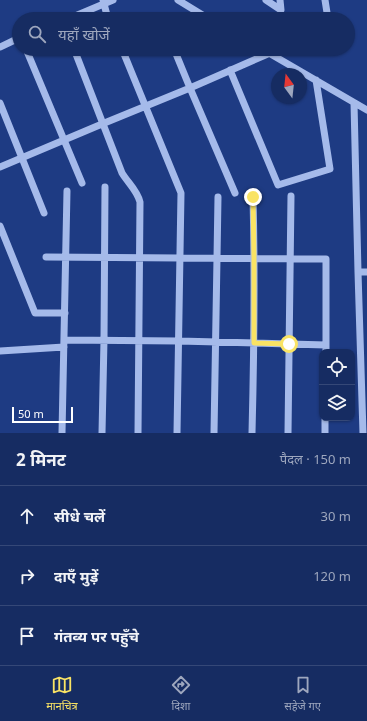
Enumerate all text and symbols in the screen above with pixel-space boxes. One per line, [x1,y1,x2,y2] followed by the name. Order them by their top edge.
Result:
[12,12,355,56] search box
[26,23,48,45] icon: search
[58,24,110,44] text: यहाँ खोजें
[271,68,307,104] north arrow
[244,188,262,206] route end
[280,335,298,353] route start
[319,349,355,421] map controls
[319,349,355,385] button: locate
[319,385,355,421] button: layers
[12,405,73,424] scale bar
[18,406,44,421] text: 50 m
[16,448,66,471] text: 2 मिनट
[280,450,351,468] text: पैदल · 150 m
[16,505,38,527] icon: ahead
[54,506,105,526] text: सीधे चलें
[321,507,351,525] text: 30 m
[16,565,38,587] icon: right
[54,566,98,586] text: दाएँ मुड़ें
[313,567,351,585] text: 120 m
[16,625,38,647] icon: arrive
[54,626,139,646] text: गंतव्य पर पहुँचे
[46,674,78,713] tab: मानचित्र
[170,674,192,713] tab: दिशा
[284,674,321,713] tab: सहेजे गए

